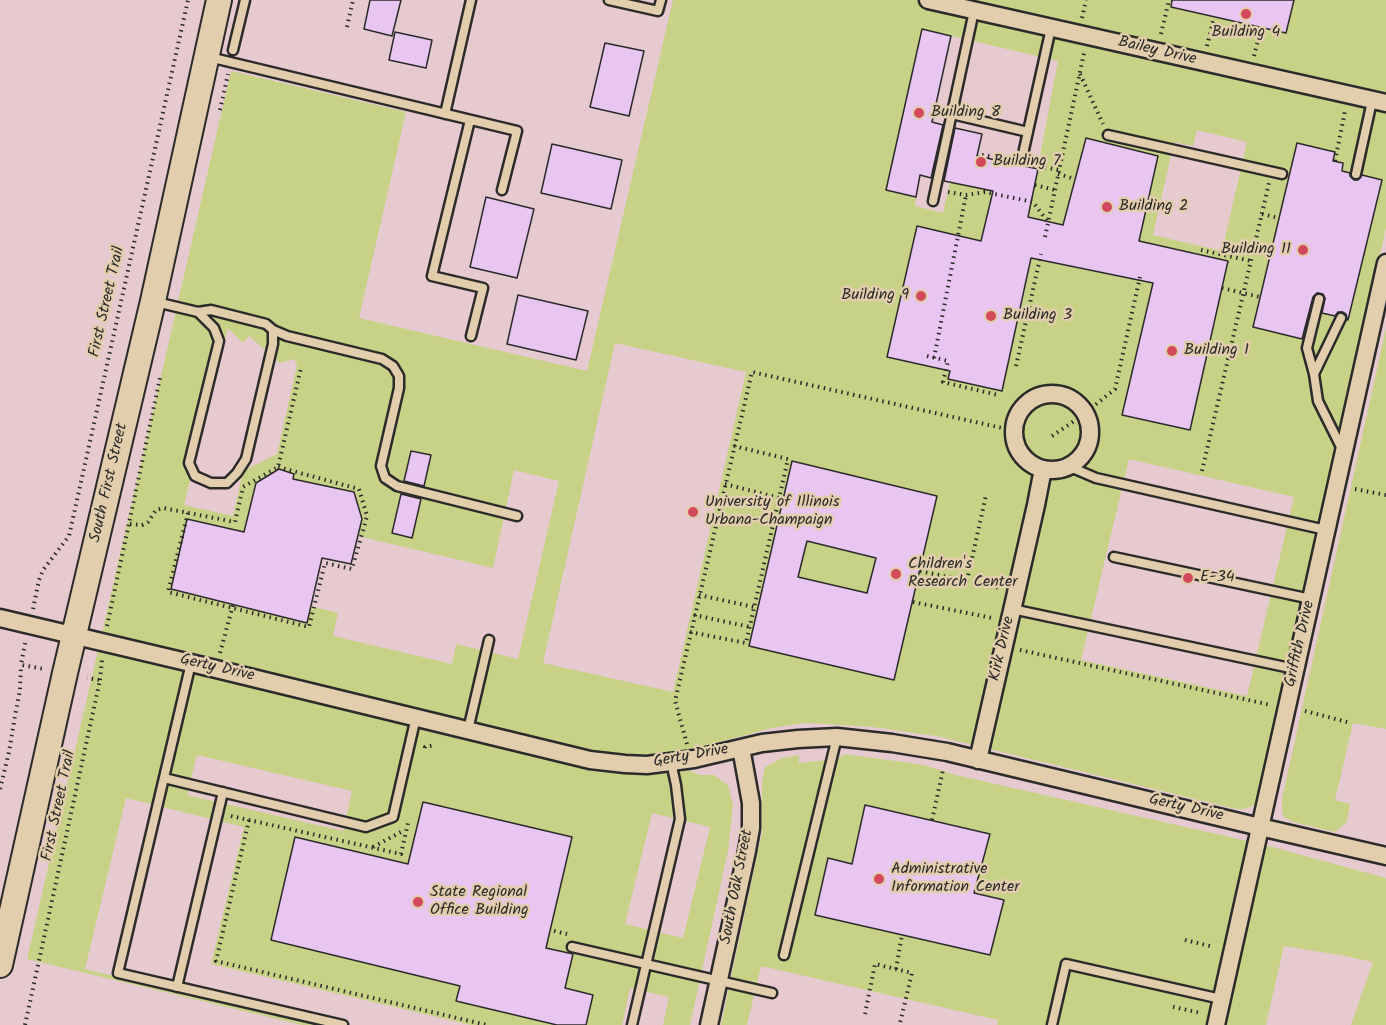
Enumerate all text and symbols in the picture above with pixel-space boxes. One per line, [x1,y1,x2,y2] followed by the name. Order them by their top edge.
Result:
[1239,7,1253,21] marker: Building 4
[1212,23,1280,43] place label: Building 4
[1116,34,1198,70] street label: Bailey Drive
[931,103,1001,123] place label: Building 8
[912,106,926,120] marker: Building 8
[993,152,1060,172] place label: Building 7
[974,155,988,169] marker: Building 7
[1119,197,1188,217] place label: Building 2
[1100,200,1114,214] marker: Building 2
[1221,240,1291,260] place label: Building 11
[1296,243,1310,257] marker: Building 11
[86,245,130,359] street label: First Street Trail
[841,286,909,306] place label: Building 9
[914,289,928,303] marker: Building 9
[1003,306,1072,326] place label: Building 3
[984,309,998,323] marker: Building 3
[1184,341,1249,361] place label: Building 1
[1165,344,1179,358] marker: Building 1
[87,421,133,545] street label: South First Street
[705,493,840,531] place label: University of Illinois Urbana-Champaign
[686,505,700,519] marker: University of Illinois Urbana-Champaign
[908,555,1017,593] place label: Children's Research Center
[889,567,903,581] marker: Children's Research Center
[1200,568,1235,588] place label: E-34
[1181,571,1195,585] marker: E-34
[1282,599,1320,689] street label: Griffith Drive
[986,615,1020,683] street label: Kirk Drive
[178,651,256,687] street label: Gerty Drive
[652,741,730,773] street label: Gerty Drive
[39,749,81,863] street label: First Street Trail
[1147,791,1225,827] street label: Gerty Drive
[717,828,759,946] street label: South Oak Street
[891,860,1019,898] place label: Administrative Information Center
[872,872,886,886] marker: Administrative Information Center
[430,883,529,921] place label: State Regional Office Building
[411,895,425,909] marker: State Regional Office Building

